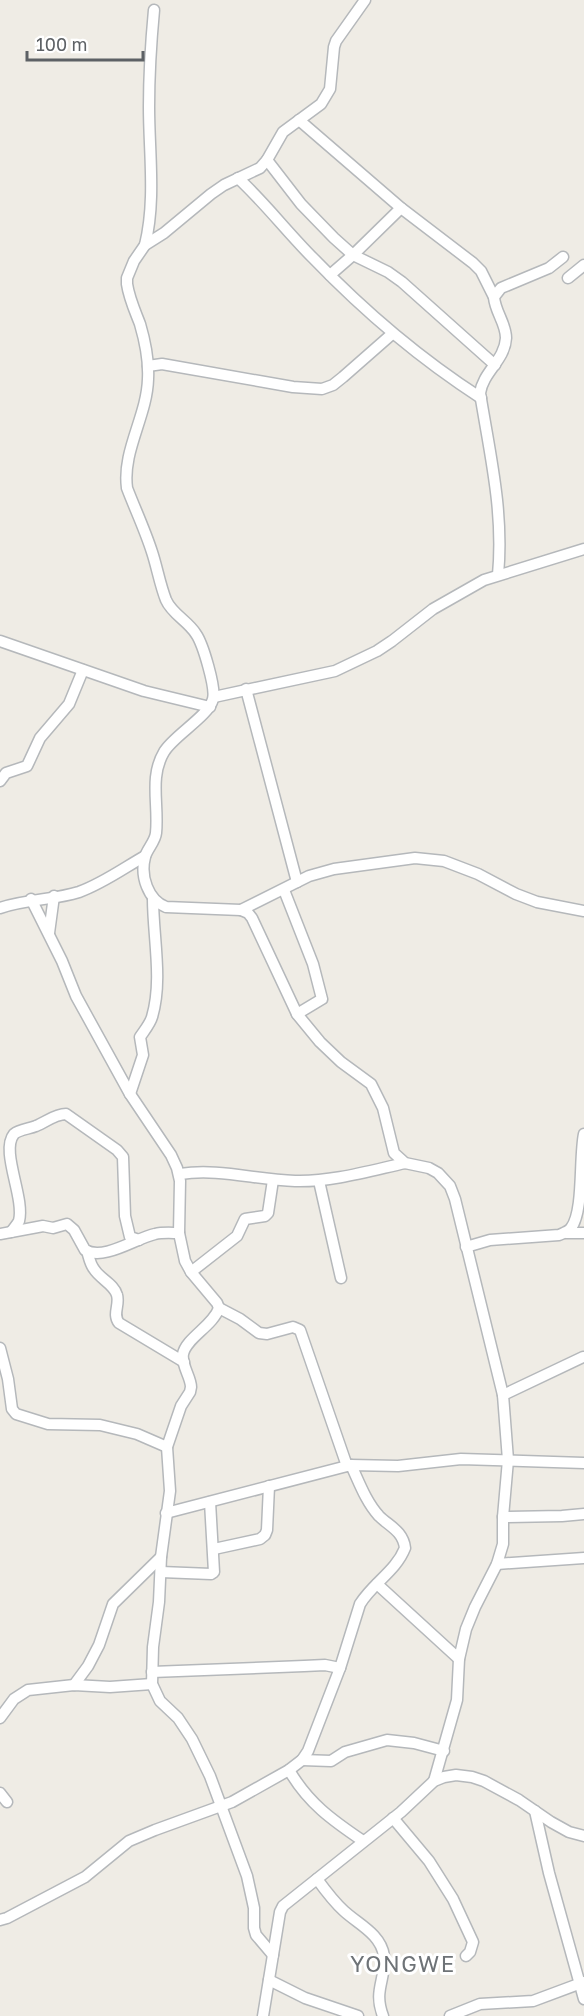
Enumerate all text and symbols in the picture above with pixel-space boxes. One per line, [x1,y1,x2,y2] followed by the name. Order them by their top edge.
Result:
[27,24,142,62] scale bar
[36,33,87,55] text: 100 m
[350,1950,456,1977] district label: YONGWE

